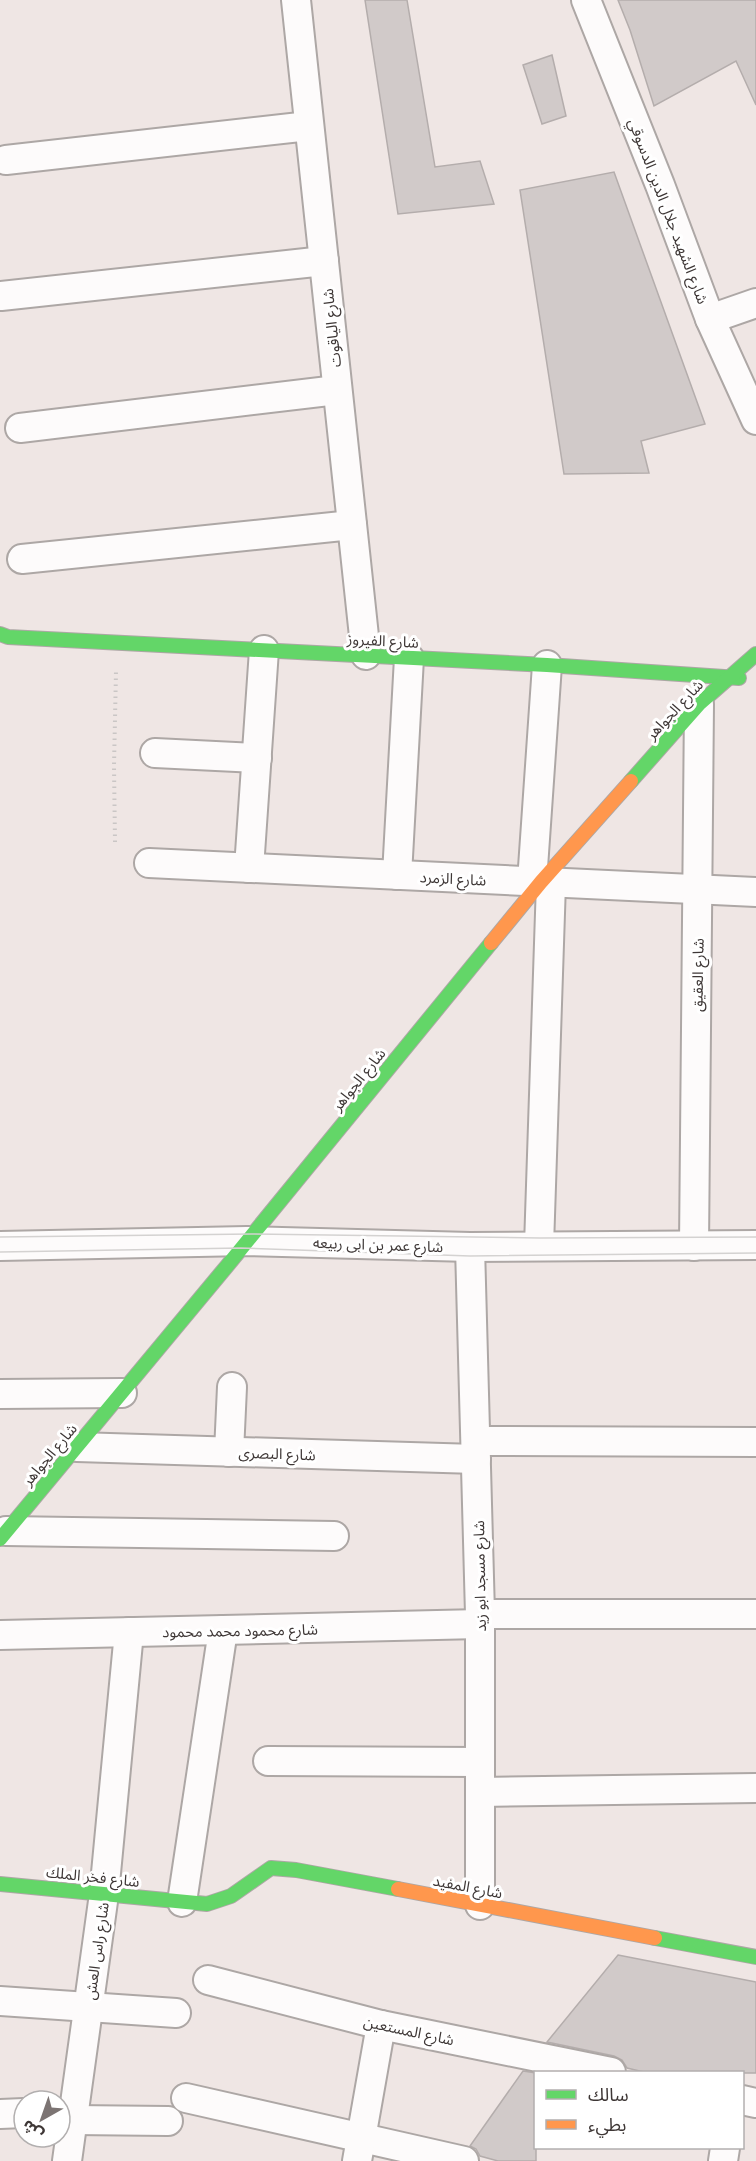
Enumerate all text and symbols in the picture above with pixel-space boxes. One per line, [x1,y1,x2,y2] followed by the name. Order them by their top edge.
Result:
[621,115,714,308] street label: شارع الشهيد جلال الدين الدسوقي
[317,287,348,368] street label: شارع الياقوت
[345,628,420,655] street label: شارع الفيروز
[640,674,709,746] street label: شارع الجواهر
[419,866,487,893] street label: شارع الزمرد
[686,938,711,1012] street label: شارع العقيق
[326,1043,392,1117] street label: شارع الجواهر
[312,1232,444,1259] street label: شارع عمر بن ابى ربيعه
[16,1419,83,1492] street label: شارع الجواهر
[238,1442,316,1467] street label: شارع البصرى
[468,1520,493,1632] street label: شارع مسجد ابو زيد
[162,1619,318,1644] street label: شارع محمود محمد محمود
[45,1861,141,1894] street label: شارع فخر الملك
[431,1869,505,1906] street label: شارع المفيد
[79,1901,116,2001] street label: شارع راس العش
[361,2011,456,2052] street label: شارع المستعين
[534,2071,744,2149] legend
[588,2082,629,2106] text: سالك
[12,2089,72,2149] north arrow
[588,2112,626,2138] text: بطيء
[17,2115,48,2146] text: ش

